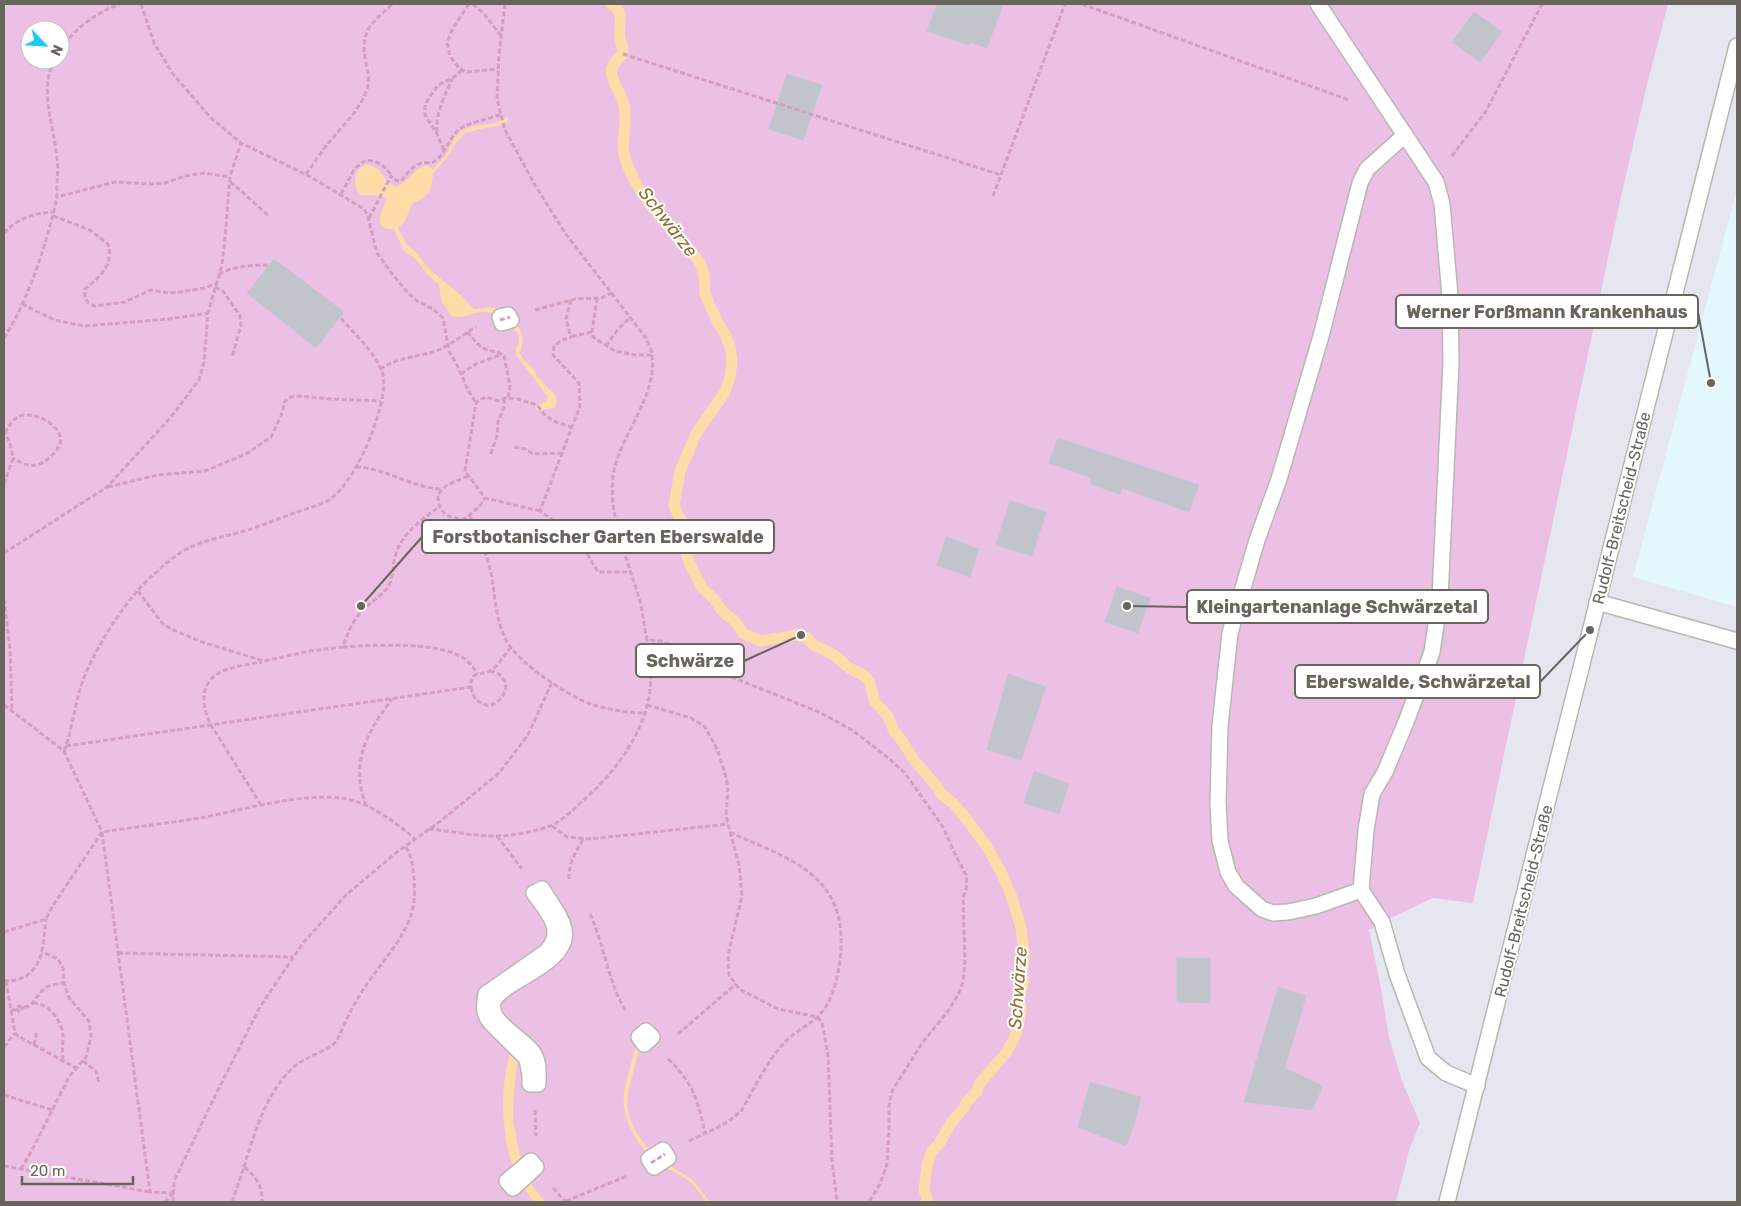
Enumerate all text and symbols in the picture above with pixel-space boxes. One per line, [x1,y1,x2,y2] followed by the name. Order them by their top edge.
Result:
[20,20,70,70] north arrow
[46,42,66,58] text: N
[634,183,702,261] water label: Schwärze
[1396,295,1698,328] callout: Werner Forßmann Krankenhaus
[1406,301,1688,323] text: Werner Forßmann Krankenhaus
[1588,410,1655,606] street label: Rudolf-Breitscheid-Straße
[422,520,774,553] callout: Forstbotanischer Garten Eberswalde
[432,526,764,548] text: Forstbotanischer Garten Eberswalde
[1187,590,1488,623] callout: Kleingartenanlage Schwärzetal
[1196,596,1478,618] text: Kleingartenanlage Schwärzetal
[636,644,744,677] callout: Schwärze
[646,650,734,672] text: Schwärze
[1295,665,1540,698] callout: Eberswalde, Schwärzetal
[1305,671,1531,693] text: Eberswalde, Schwärzetal
[1490,803,1557,999] street label: Rudolf-Breitscheid-Straße
[1004,946,1032,1030] water label: Schwärze
[22,1154,134,1186] scale bar
[30,1162,65,1180] text: 20 m

